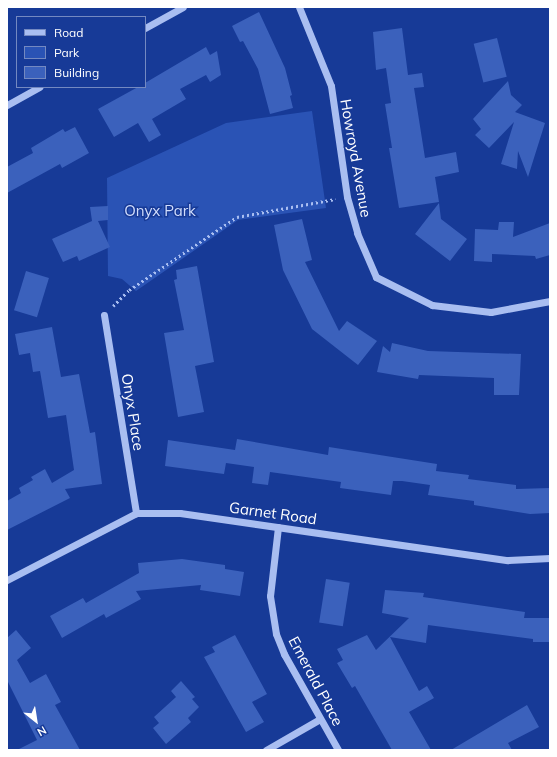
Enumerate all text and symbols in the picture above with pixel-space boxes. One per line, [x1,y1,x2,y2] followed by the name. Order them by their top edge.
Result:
[16,16,146,88] legend
[54,25,83,40] text: Road
[54,45,79,60] text: Park
[54,65,99,80] text: Building
[337,97,375,219] street label: Howroyd Avenue
[124,202,196,220] park label: Onyx Park
[118,372,148,452] street label: Onyx Place
[228,498,318,528] street label: Garnet Road
[285,633,347,729] street label: Emerald Place
[16,701,56,741] north arrow
[35,723,49,740] text: N

